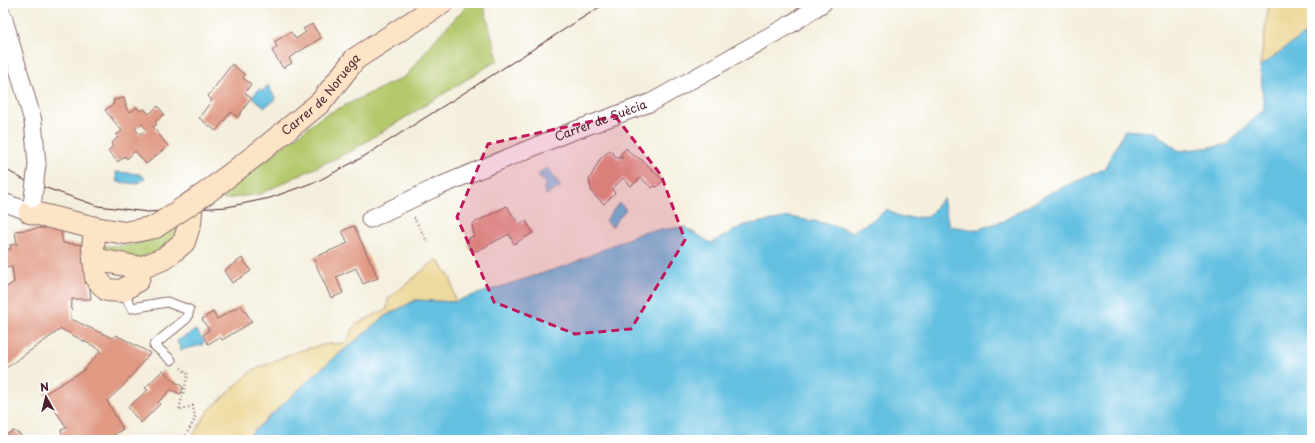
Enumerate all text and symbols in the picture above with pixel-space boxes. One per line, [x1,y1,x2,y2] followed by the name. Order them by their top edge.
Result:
[277,48,364,139] street label: Carrer de Noruega
[552,94,650,145] street label: Carrer de Suècia
[26,377,66,417] north arrow
[39,378,50,396] text: N

